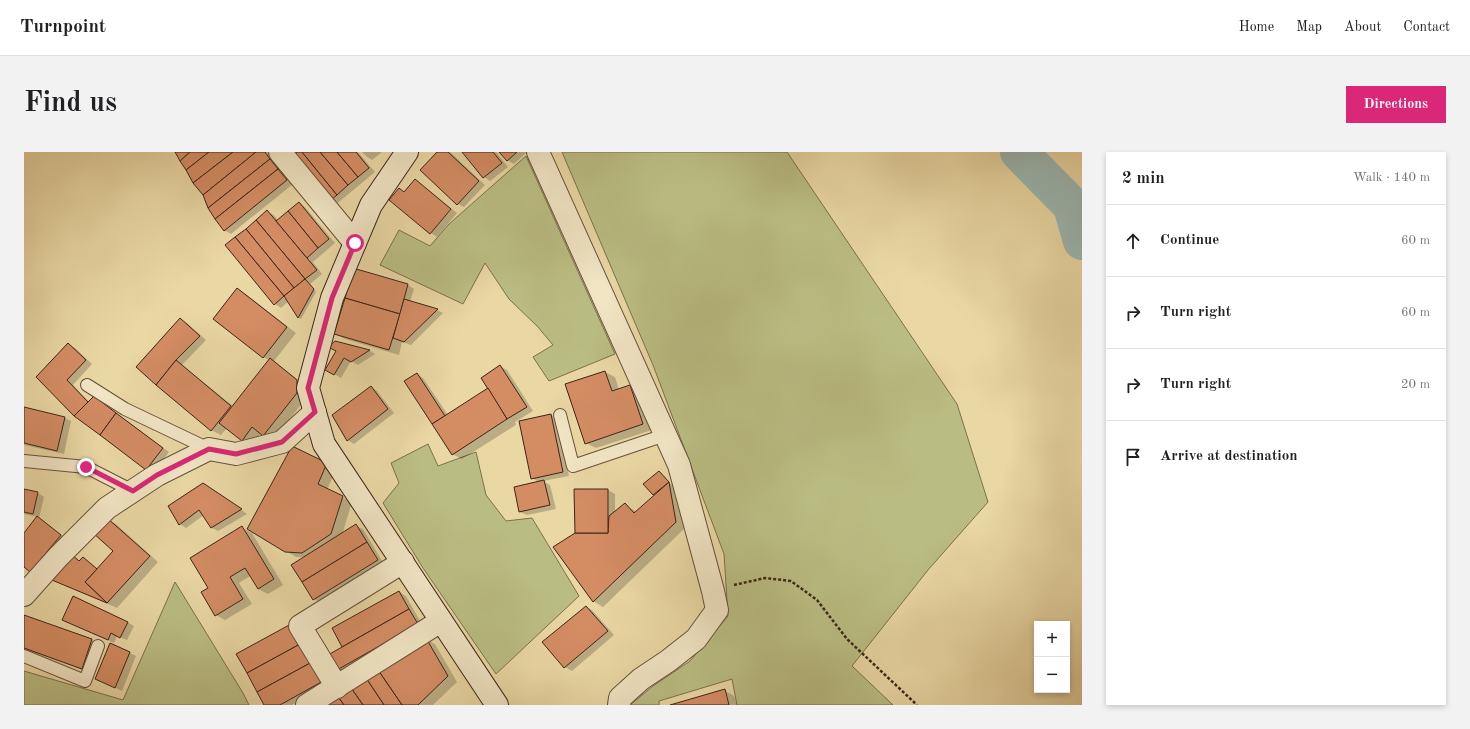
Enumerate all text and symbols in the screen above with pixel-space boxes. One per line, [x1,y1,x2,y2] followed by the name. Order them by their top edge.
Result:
[20,18,106,37] text: Turnpoint
[1239,20,1274,34] text: Home
[1296,20,1322,34] text: Map
[1344,20,1381,34] text: About
[1403,20,1450,34] text: Contact
[1346,86,1446,123] button: Directions
[24,90,117,118] text: Find us
[1122,170,1165,187] text: 2 min
[1353,171,1430,184] text: Walk · 140 m
[1122,230,1144,252] icon: ahead
[1160,233,1219,248] text: Continue
[346,234,364,252] route start
[1401,234,1430,247] text: 60 m
[1122,302,1144,324] icon: right
[1160,305,1231,320] text: Turn right
[1401,306,1430,319] text: 60 m
[1122,374,1144,396] icon: right
[1160,377,1231,392] text: Turn right
[1401,378,1430,391] text: 20 m
[1122,446,1144,468] icon: arrive
[1160,449,1298,464] text: Arrive at destination
[77,458,95,476] route end
[1034,621,1070,693] map controls
[1034,621,1070,657] button: +
[1034,657,1070,693] button: −

